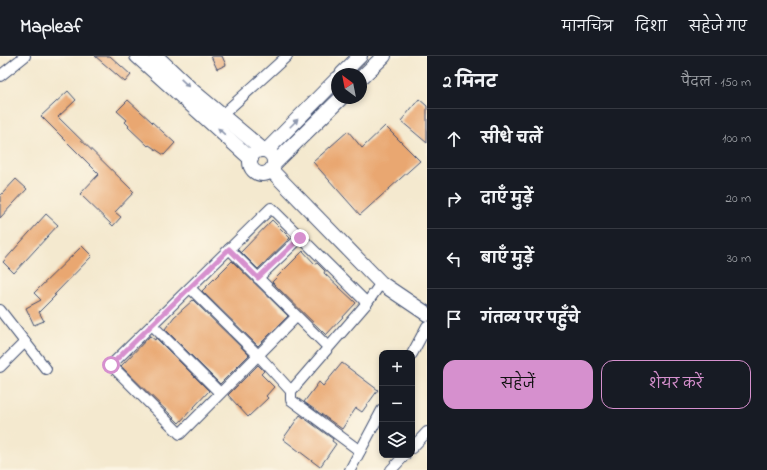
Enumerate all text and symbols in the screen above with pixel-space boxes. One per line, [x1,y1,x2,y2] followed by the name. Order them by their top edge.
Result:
[20,14,82,41] text: Mapleaf
[562,17,613,38] text: मानचित्र
[635,17,667,38] text: दिशा
[689,17,747,38] text: सहेजे गए
[331,68,367,104] north arrow
[443,70,497,95] text: 2 मिनट
[681,73,751,92] text: पैदल · 150 m
[180,78,190,88] one-way arrow
[289,118,299,128] one-way arrow
[217,128,228,137] one-way arrow
[443,128,465,150] icon: ahead
[481,128,542,150] text: सीधे चलें
[722,129,751,148] text: 100 m
[443,188,465,210] icon: right
[481,188,533,210] text: दाएँ मुड़ें
[726,189,751,208] text: 20 m
[291,229,309,247] route end
[443,248,465,270] icon: left
[481,248,534,270] text: बाएँ मुड़ें
[727,249,751,268] text: 30 m
[443,308,465,330] icon: arrive
[481,308,580,330] text: गंतव्य पर पहुँचे
[379,350,415,458] map controls
[379,350,415,386] button: +
[102,356,120,374] route start
[443,360,593,409] button: सहेजें
[601,360,751,409] button: शेयर करें
[379,386,415,422] button: −
[379,422,415,458] button: layers

